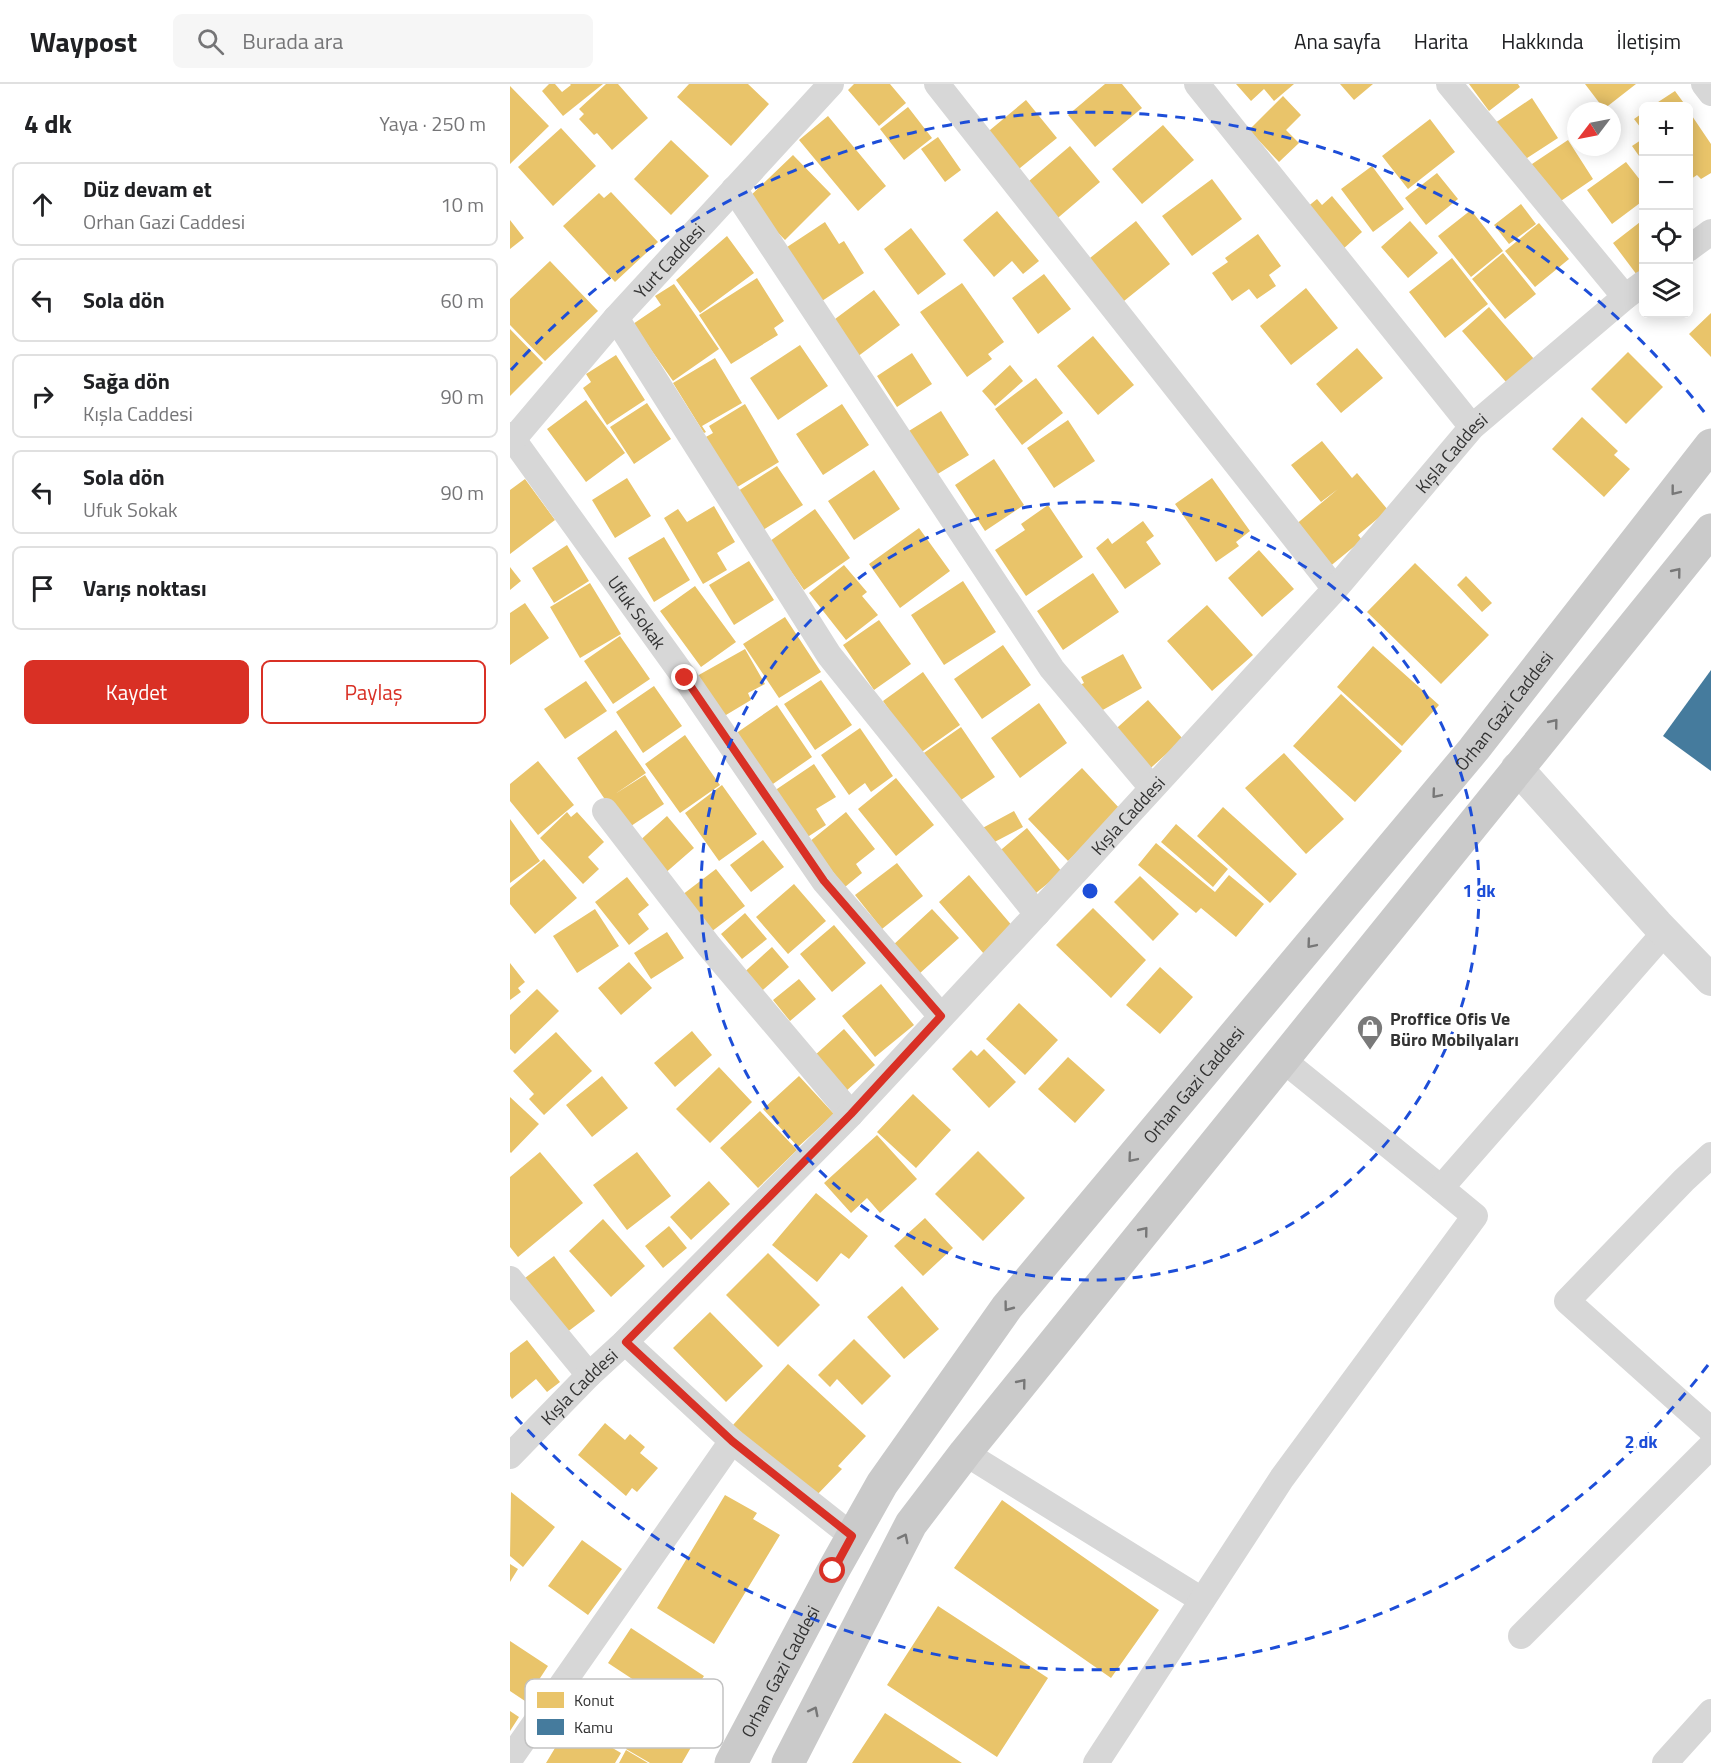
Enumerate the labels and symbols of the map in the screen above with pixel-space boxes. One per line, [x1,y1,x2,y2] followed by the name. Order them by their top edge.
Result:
[1567,102,1621,156] north arrow
[627,217,711,304] street label: Yurt Caddesi
[1408,406,1493,499] street label: Kışla Caddesi
[1671,484,1682,495] one-way arrow
[1670,568,1681,579] one-way arrow
[602,569,673,655] street label: Ufuk Sokak
[1448,645,1559,777] street label: Orhan Gazi Caddesi
[671,664,697,690] route end
[1547,719,1558,730] one-way arrow
[1084,770,1171,861] street label: Kışla Caddesi
[1432,787,1443,798] one-way arrow
[1462,877,1496,904] text: 1 dk
[1080,881,1100,901] centre of rings
[1307,937,1318,948] one-way arrow
[1390,1005,1519,1053] place label: Proffice Ofis Ve Büro Mobilyaları
[1355,1013,1385,1051] shop icon: Proffice Ofis Ve Büro Mobilyaları
[1136,1020,1250,1149] street label: Orhan Gazi Caddesi
[1128,1151,1139,1162] one-way arrow
[1137,1227,1148,1238] one-way arrow
[1004,1301,1015,1312] one-way arrow
[534,1342,623,1431] street label: Kışla Caddesi
[1015,1378,1026,1389] one-way arrow
[1624,1428,1658,1455] text: 2 dk
[897,1533,908,1544] one-way arrow
[819,1557,845,1583] route start
[734,1600,826,1742] street label: Orhan Gazi Caddesi
[525,1679,723,1748] legend
[574,1688,614,1712] text: Konut
[807,1706,818,1717] one-way arrow
[574,1715,613,1739] text: Kamu

